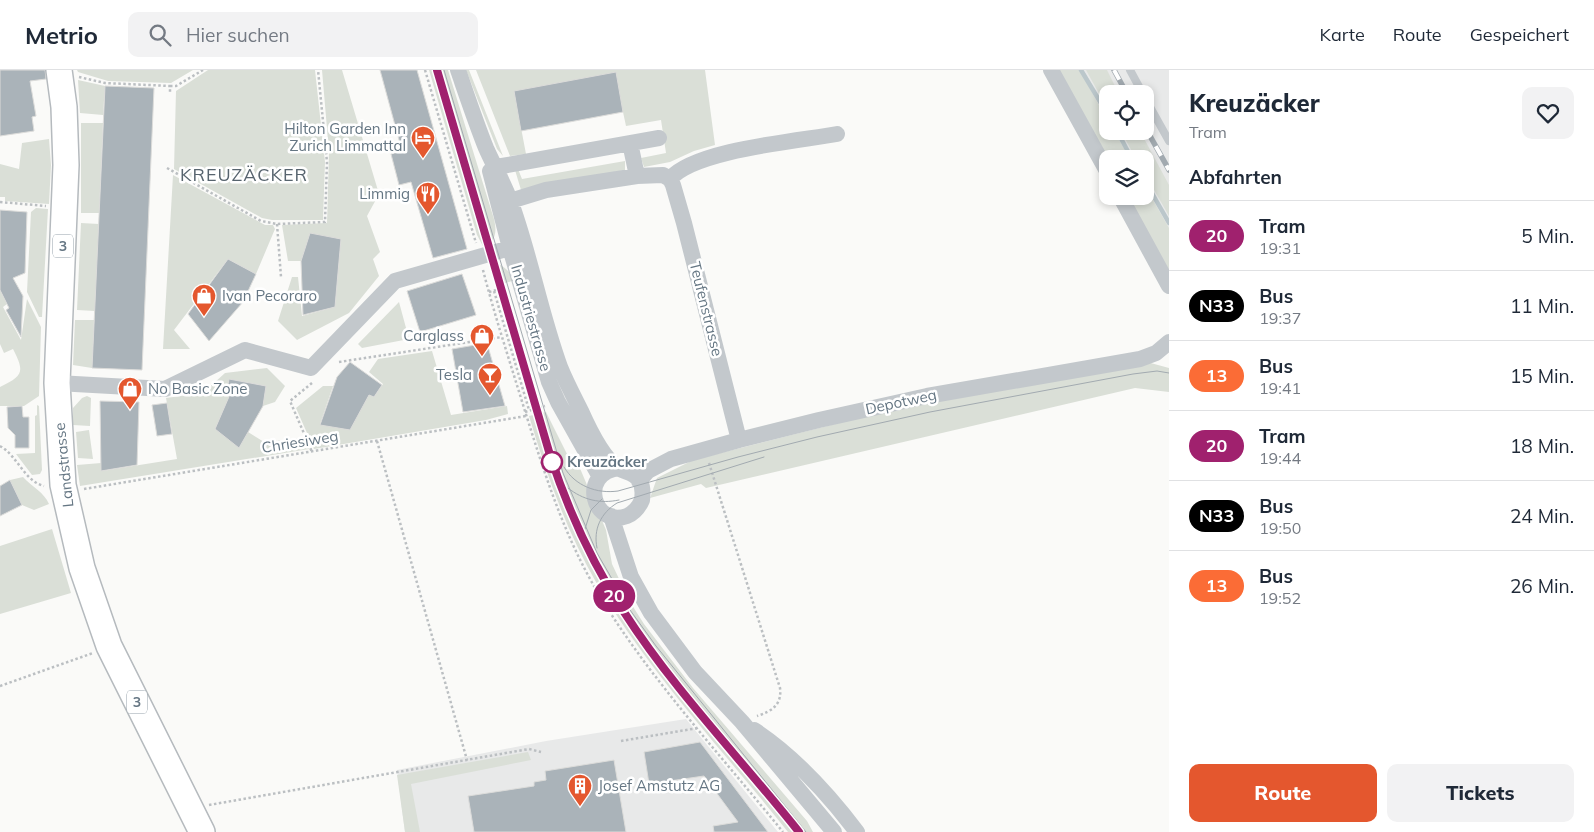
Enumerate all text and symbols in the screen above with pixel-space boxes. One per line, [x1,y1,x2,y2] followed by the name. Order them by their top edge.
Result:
[128,12,478,57] search box
[25,20,98,50] text: Metrio
[146,21,174,49] icon: search
[186,23,290,47] text: Hier suchen
[1320,23,1365,46] text: Karte
[1393,23,1442,46] text: Route
[1470,23,1569,46] text: Gespeichert
[1099,85,1154,205] map controls
[1099,85,1154,140] button: locate
[1522,87,1574,139] button: heart
[1189,88,1320,118] text: Kreuzäcker
[284,119,406,155] place label: Hilton Garden Inn Zurich Limmattal
[1189,122,1227,142] text: Tram
[410,125,436,159] hotel icon: Hilton Garden Inn Zurich Limmattal
[1099,150,1154,205] button: layers
[180,163,308,186] district label: KREUZÄCKER
[1189,165,1282,189] text: Abfahrten
[415,181,441,215] restaurant icon: Limmig
[359,184,410,203] place label: Limmig
[1259,214,1306,238] text: Tram
[1206,224,1227,247] text: 20
[1521,224,1574,248] text: 5 Min.
[53,235,73,258] road number: 3
[1259,238,1301,258] text: 19:31
[686,260,727,358] street label: Teufenstrasse
[507,262,556,373] street label: Industriestrasse
[191,283,217,317] shop icon: Ivan Pecoraro
[1259,284,1293,308] text: Bus
[222,286,317,305] place label: Ivan Pecoraro
[1199,294,1234,317] text: N33
[1510,294,1574,318] text: 11 Min.
[1259,308,1301,328] text: 19:37
[469,323,495,357] shop icon: Carglass
[403,326,464,345] place label: Carglass
[1259,354,1293,378] text: Bus
[477,362,503,396] bar icon: Tesla
[1206,364,1227,387] text: 13
[1510,364,1574,388] text: 15 Min.
[436,365,472,384] place label: Tesla
[117,376,143,410] shop icon: No Basic Zone
[1259,378,1301,398] text: 19:41
[148,379,247,398] place label: No Basic Zone
[864,385,938,418] street label: Depotweg
[50,422,77,508] street label: Landstrasse
[1259,424,1306,448] text: Tram
[260,426,340,457] street label: Chriesiweg
[1206,434,1227,457] text: 20
[1510,434,1574,458] text: 18 Min.
[1259,448,1301,468] text: 19:44
[541,451,563,473] marker: Kreuzäcker
[567,452,647,471] place label: Kreuzäcker
[1259,494,1293,518] text: Bus
[1199,504,1234,527] text: N33
[1510,504,1574,528] text: 24 Min.
[1259,518,1301,538] text: 19:50
[1259,564,1293,588] text: Bus
[1206,574,1227,597] text: 13
[1510,574,1574,598] text: 26 Min.
[592,580,636,612] line badge: 20
[603,584,625,607] text: 20
[1259,588,1301,608] text: 19:52
[127,690,147,714] road number: 3
[1189,764,1377,822] button: Route
[1387,764,1574,822] button: Tickets
[567,773,593,807] building icon: Josef Amstutz AG
[598,776,720,795] place label: Josef Amstutz AG

